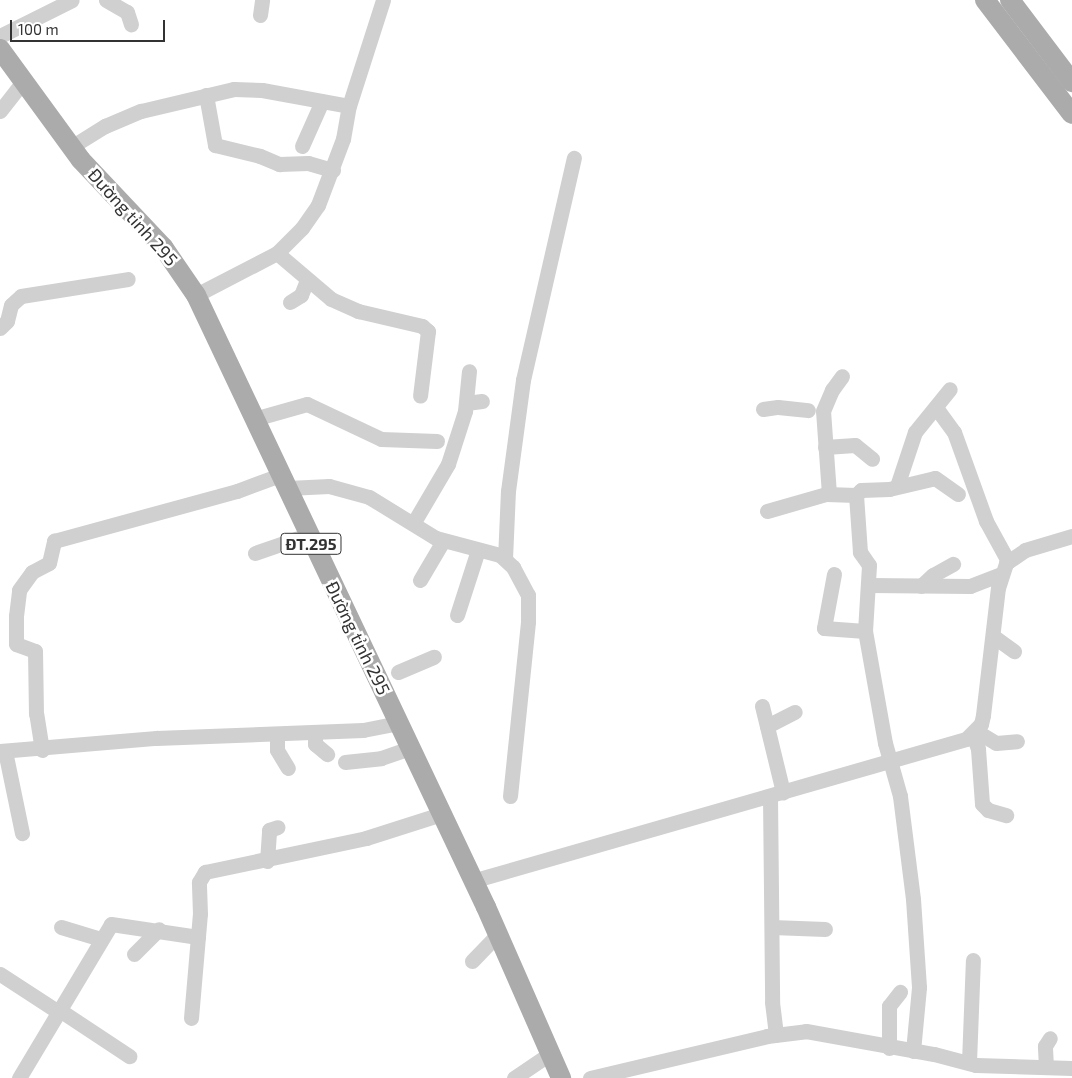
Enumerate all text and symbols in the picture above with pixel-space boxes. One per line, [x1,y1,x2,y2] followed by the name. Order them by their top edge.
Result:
[12,10,168,42] scale bar
[18,20,59,38] text: 100 m
[83,164,183,270] street label: Đường tỉnh 295
[280,530,342,558] road number: ĐT.295
[321,578,395,698] street label: Đường tỉnh 295

